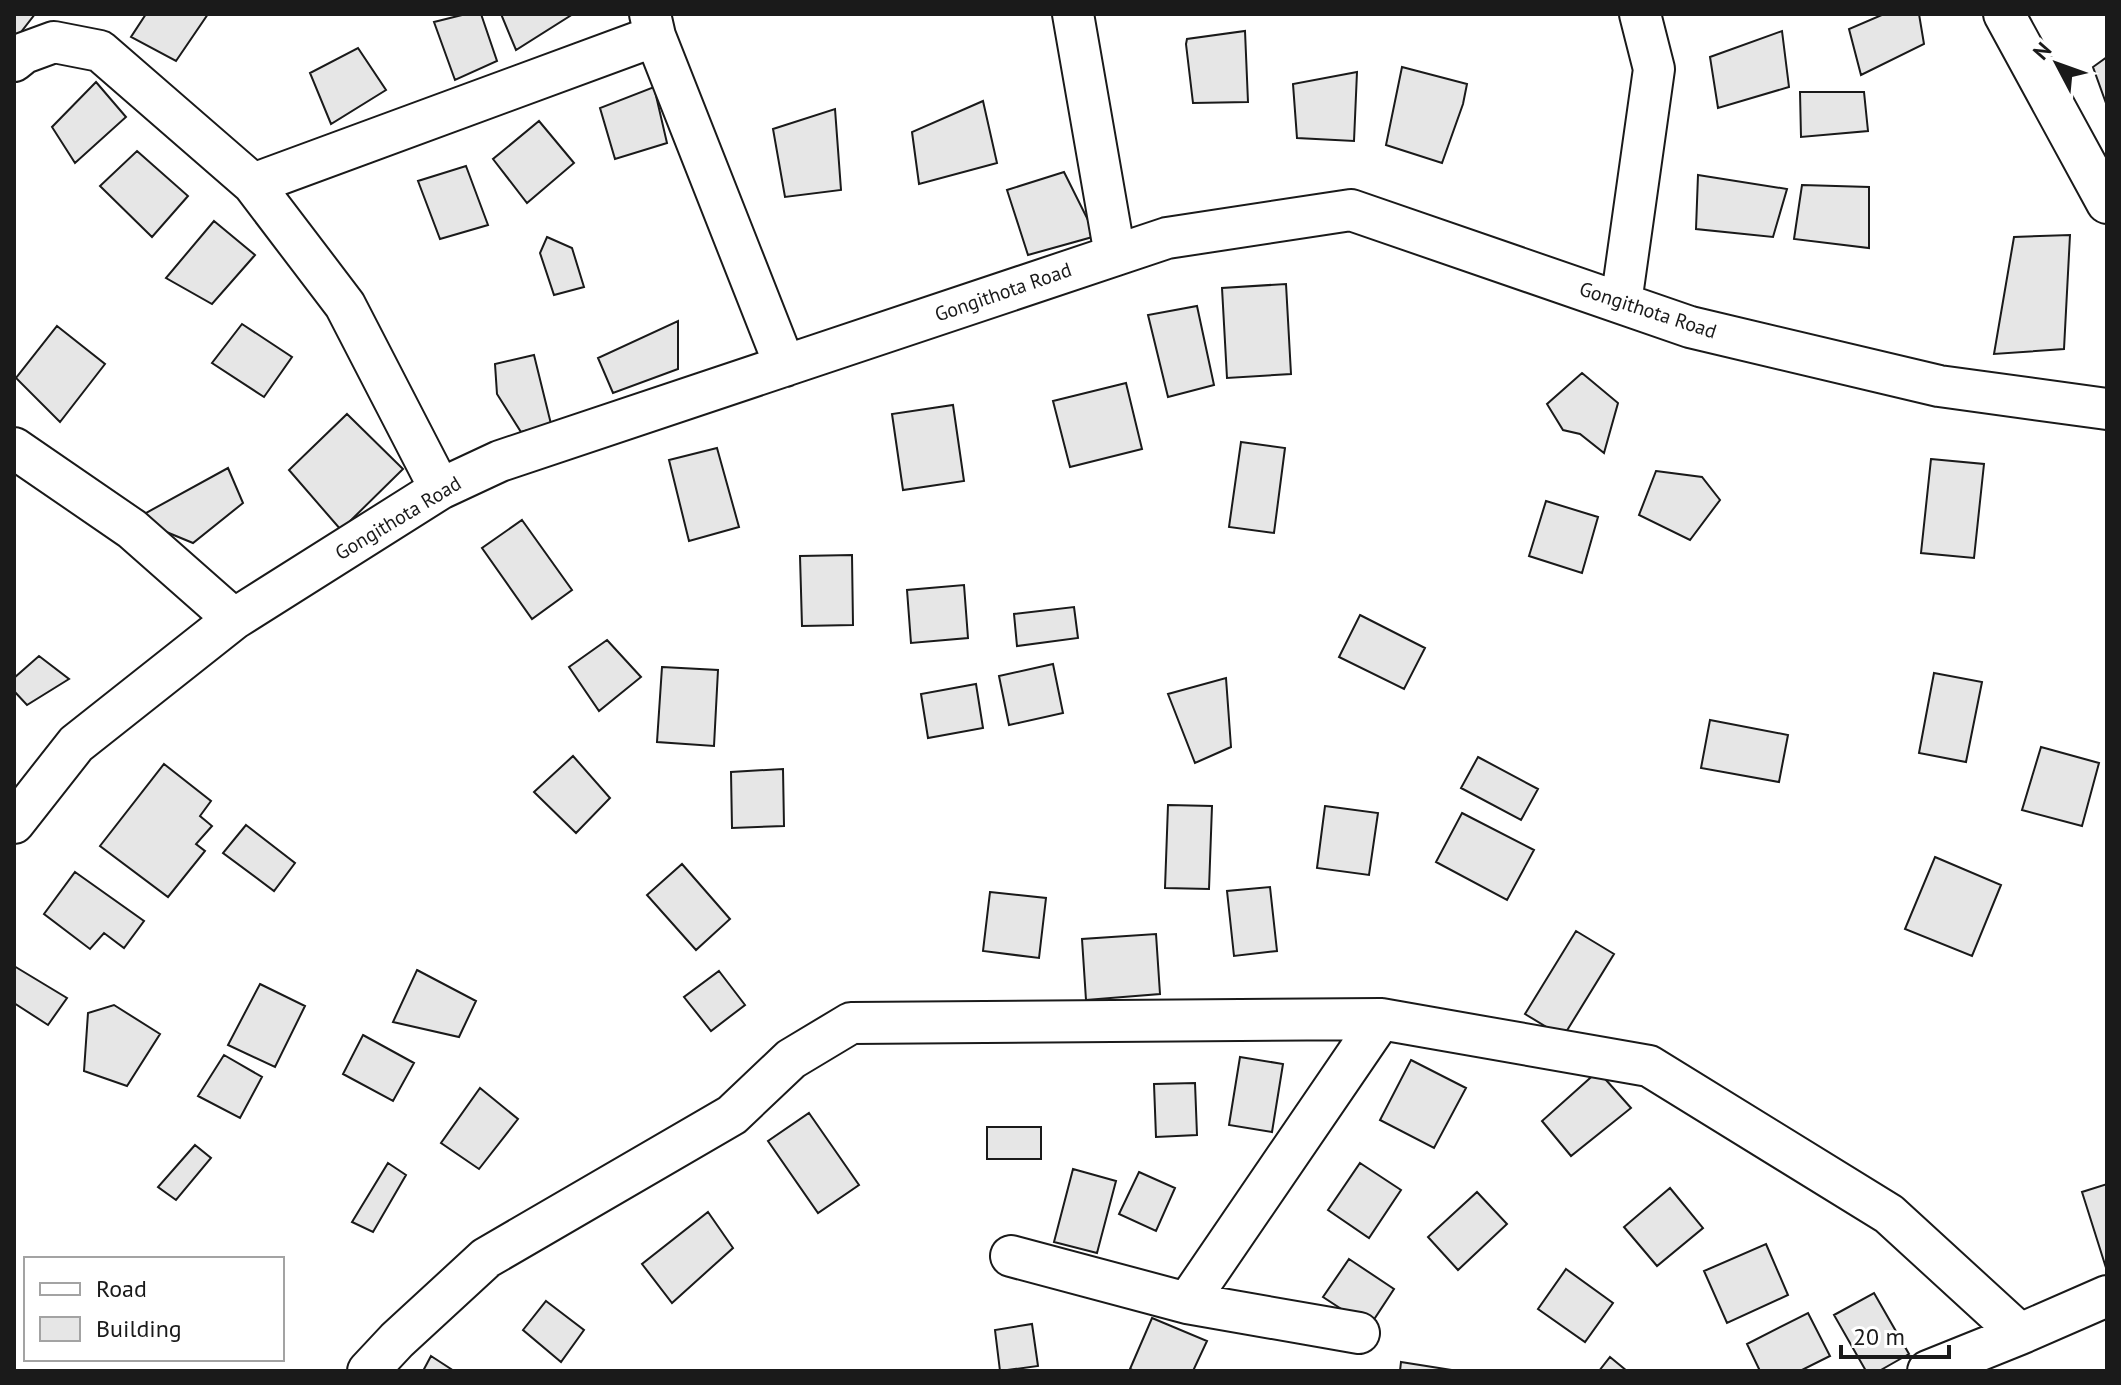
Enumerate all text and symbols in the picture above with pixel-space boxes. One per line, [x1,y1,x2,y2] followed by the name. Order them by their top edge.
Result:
[2017,24,2097,104] north arrow
[2027,36,2057,66] text: N
[931,256,1075,328] street label: Gongithota Road
[1576,276,1720,344] street label: Gongithota Road
[330,470,466,566] street label: Gongithota Road
[24,1257,284,1361] legend
[96,1273,147,1304] text: Road
[1841,1309,1949,1359] scale bar
[96,1313,182,1344] text: Building
[1853,1321,1905,1352] text: 20 m

